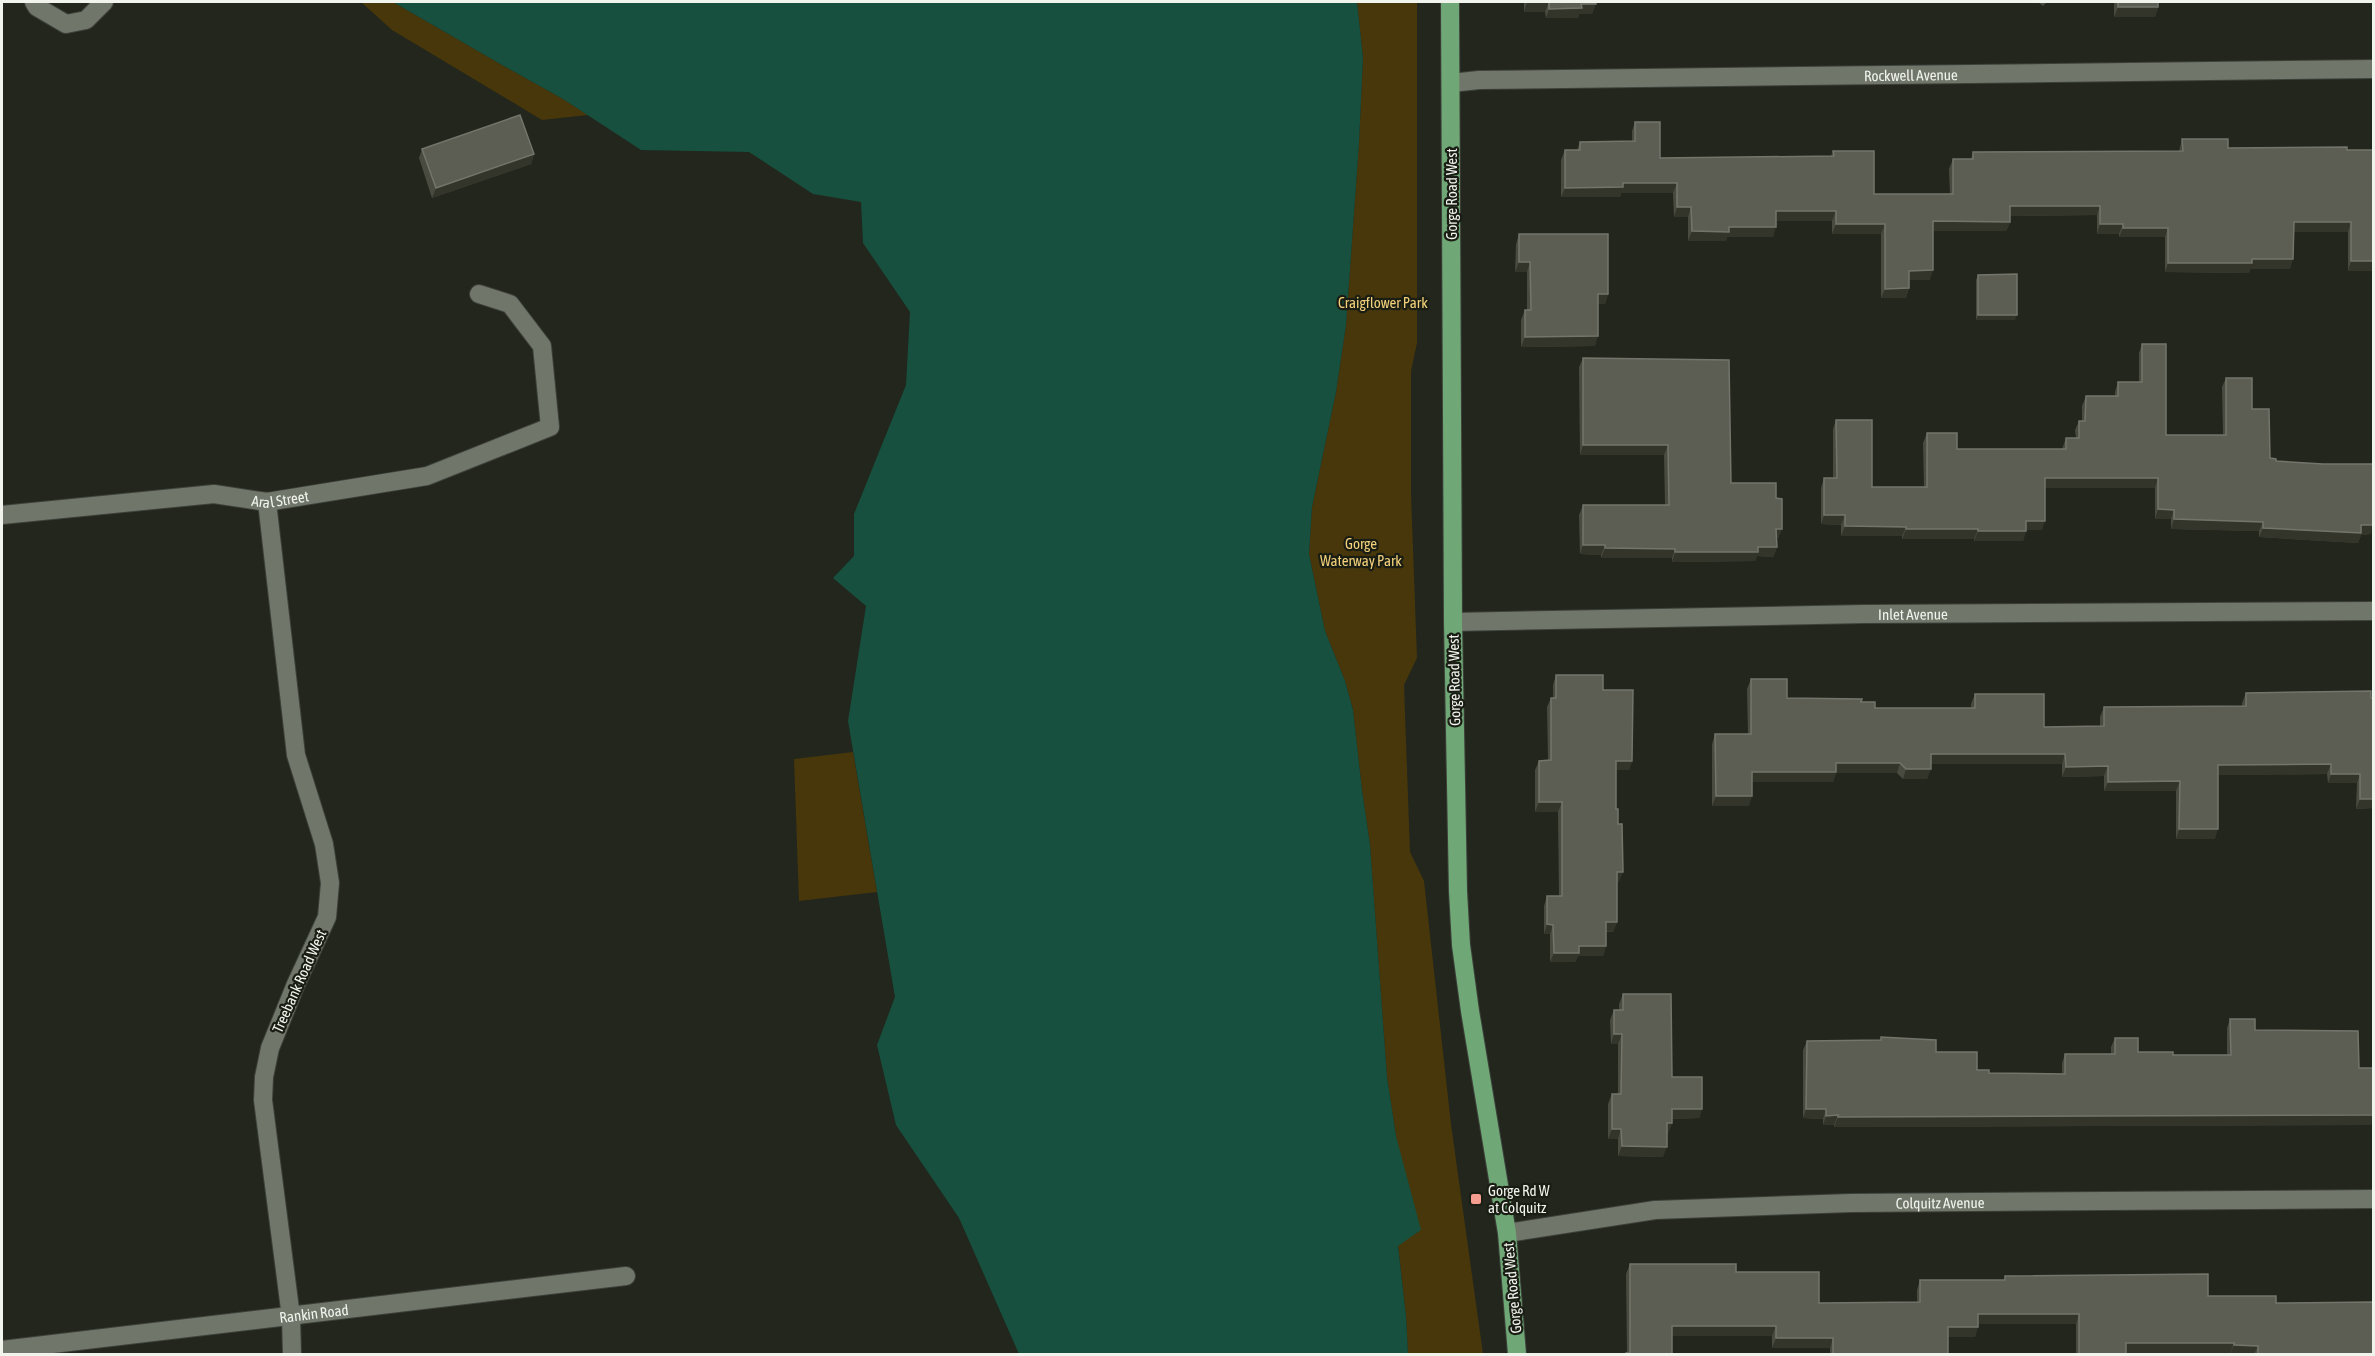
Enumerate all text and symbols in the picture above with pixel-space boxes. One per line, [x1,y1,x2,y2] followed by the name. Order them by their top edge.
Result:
[1864,66,1958,84] street label: Rockwell Avenue
[1443,148,1460,240] street label: Gorge Road West
[1338,294,1428,311] park label: Craigflower Park
[251,487,310,511] street label: Aral Street
[1320,535,1402,569] park label: Gorge Waterway Park
[1878,605,1948,622] street label: Inlet Avenue
[1445,634,1463,726] street label: Gorge Road West
[269,927,329,1035] street label: Treebank Road West
[1488,1182,1550,1216] place label: Gorge Rd W at Colquitz
[1469,1192,1483,1206] marker: Gorge Rd W at Colquitz
[1896,1193,1985,1211] street label: Colquitz Avenue
[1500,1242,1524,1334] street label: Gorge Road West
[278,1300,349,1326] street label: Rankin Road

